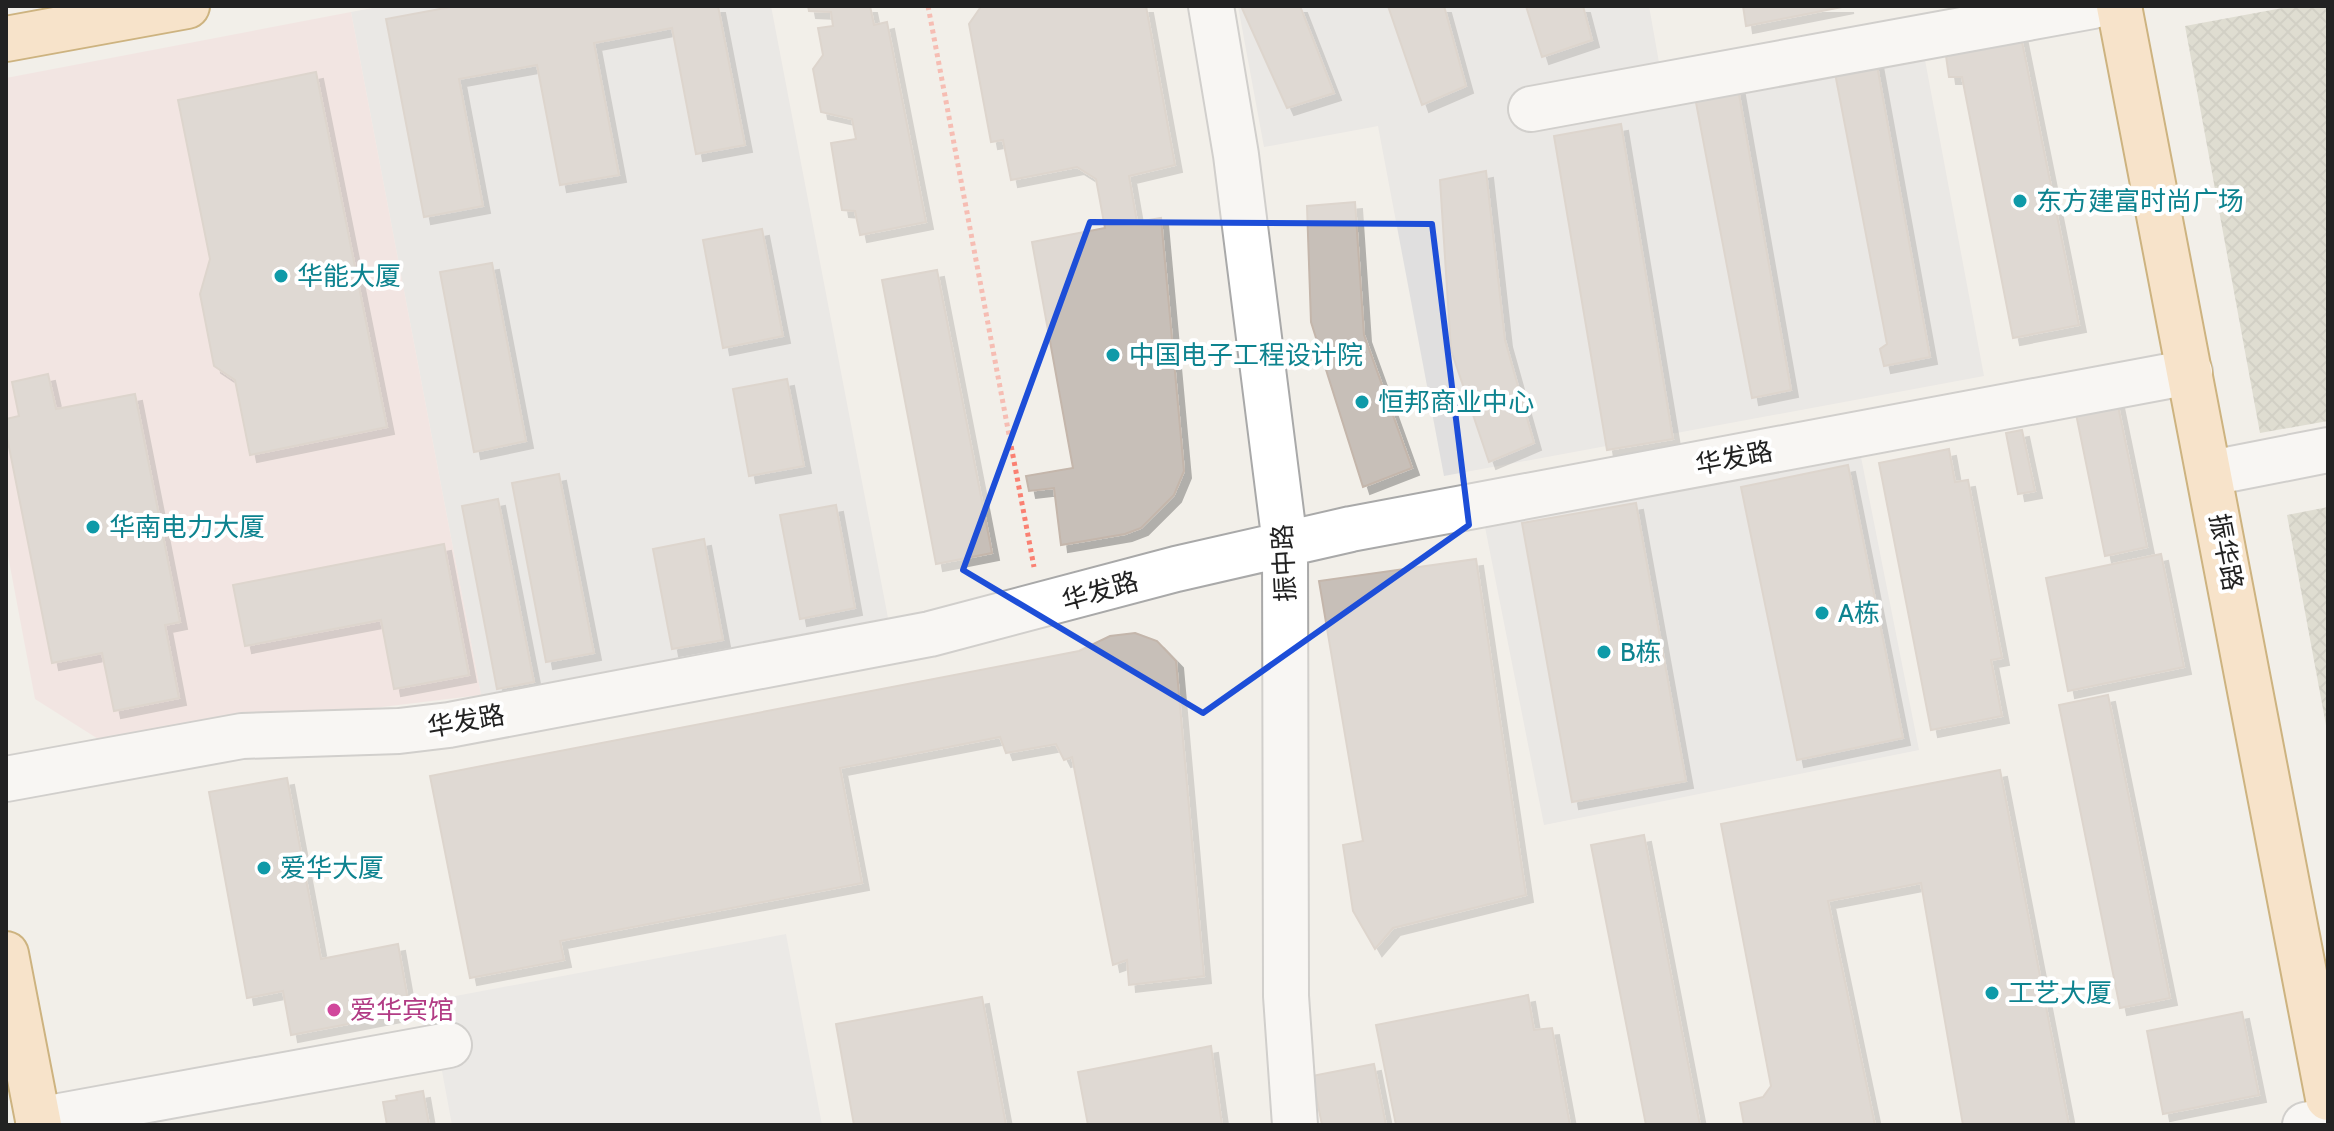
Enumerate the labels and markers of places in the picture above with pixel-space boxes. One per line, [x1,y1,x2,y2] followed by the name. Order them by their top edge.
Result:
[2036,185,2244,217] place label: 东方建富时尚广场
[2011,192,2029,210] marker: 东方建富时尚广场
[297,260,401,292] place label: 华能大厦
[272,267,290,285] marker: 华能大厦
[1129,339,1363,371] place label: 中国电子工程设计院
[1104,346,1122,364] marker: 中国电子工程设计院
[1378,386,1534,418] place label: 恒邦商业中心
[1353,393,1371,411] marker: 恒邦商业中心
[109,511,265,543] place label: 华南电力大厦
[84,518,102,536] marker: 华南电力大厦
[1838,597,1880,629] place label: A栋
[1813,604,1831,622] marker: A栋
[1620,636,1662,668] place label: B栋
[1595,643,1613,661] marker: B栋
[280,852,384,884] place label: 爱华大厦
[255,859,273,877] marker: 爱华大厦
[2008,977,2112,1009] place label: 工艺大厦
[1983,984,2001,1002] marker: 工艺大厦
[350,994,454,1026] place label: 爱华宾馆
[325,1001,343,1019] marker: 爱华宾馆

